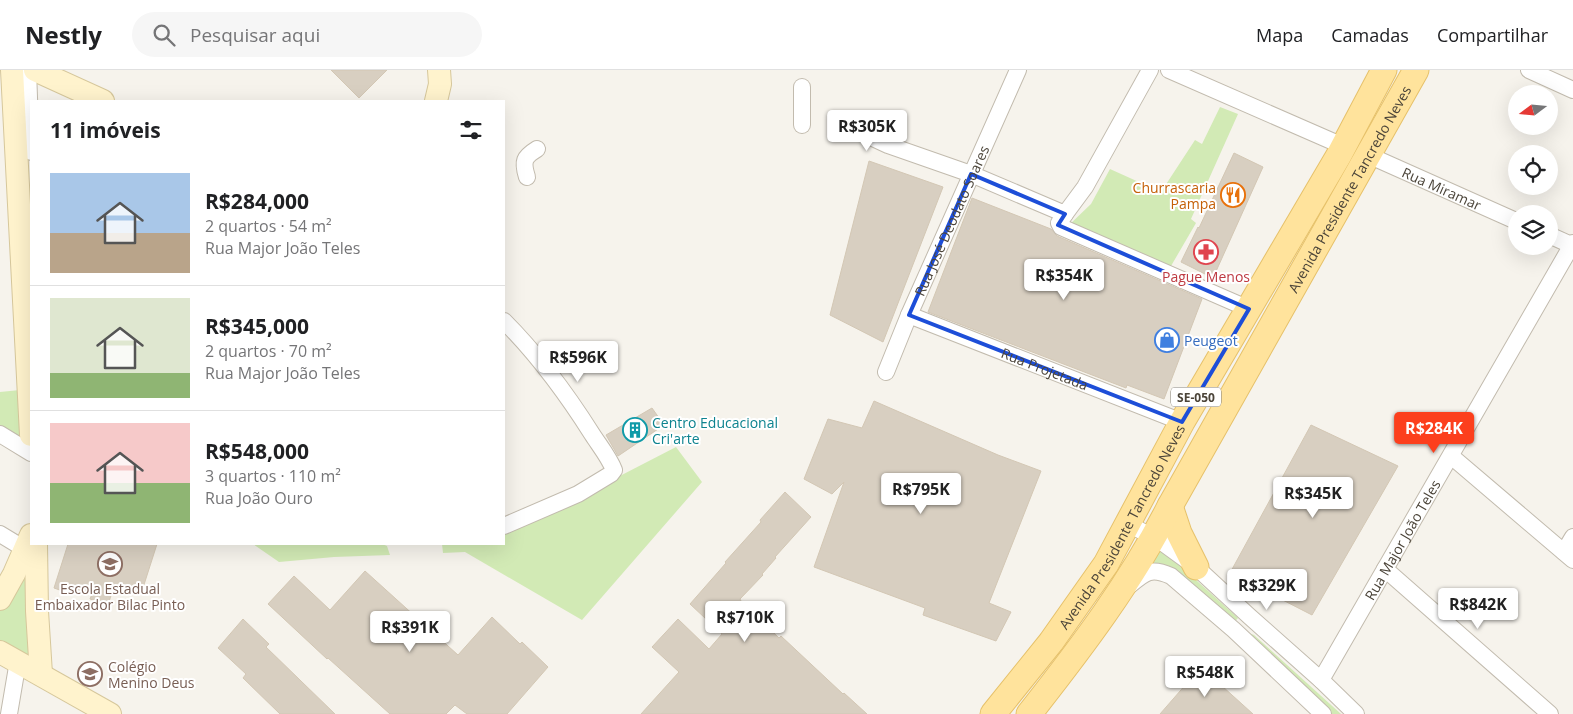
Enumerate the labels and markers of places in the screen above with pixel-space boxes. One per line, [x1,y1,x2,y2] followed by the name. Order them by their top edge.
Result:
[826,109,908,152] pin: R$305K
[1133,178,1216,213] place label: Churrascaria Pampa
[1220,182,1246,208] restaurant icon: Churrascaria Pampa
[1193,239,1219,265] pharmacy icon: Pague Menos
[1023,258,1105,301] pin: R$354K
[1162,267,1250,286] place label: Pague Menos
[1154,327,1180,353] shop icon: Peugeot
[1184,331,1238,350] place label: Peugeot
[537,340,619,383] pin: R$596K
[1393,412,1475,454] pin: R$284K
[652,413,778,448] place label: Centro Educacional Cri'arte
[622,417,648,443] building icon: Centro Educacional Cri'arte
[880,472,962,515] pin: R$795K
[1272,476,1354,519] pin: R$345K
[97,551,123,577] school or university icon: Escola Estadual Embaixador Bilac Pinto
[1226,568,1308,611] pin: R$329K
[35,579,185,614] place label: Escola Estadual Embaixador Bilac Pinto
[1437,588,1519,630] pin: R$842K
[704,600,786,643] pin: R$710K
[369,610,451,653] pin: R$391K
[1164,656,1246,698] pin: R$548K
[108,657,195,692] place label: Colégio Menino Deus
[77,661,103,687] school or university icon: Colégio Menino Deus

